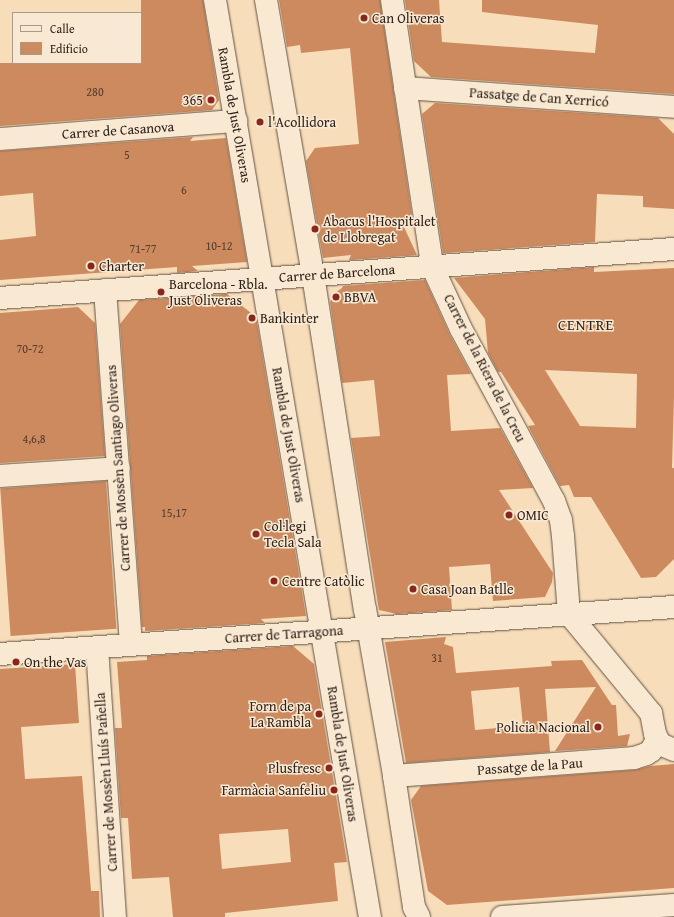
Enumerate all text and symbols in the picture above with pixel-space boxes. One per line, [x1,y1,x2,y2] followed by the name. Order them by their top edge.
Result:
[372,10,445,26] place label: Can Oliveras
[12,12,142,64] legend
[359,13,369,23] marker: Can Oliveras
[50,20,75,37] text: Calle
[50,40,88,57] text: Edificio
[215,46,255,184] street label: Rambla de Just Oliveras
[469,84,609,110] street label: Passatge de Can Xerricó
[86,85,104,99] house number: 280
[183,92,203,108] place label: 365
[206,95,216,105] marker: 365
[268,114,336,130] place label: l'Acollidora
[255,117,265,127] marker: l'Acollidora
[61,118,175,142] street label: Carrer de Casanova
[124,148,130,162] house number: 5
[181,183,187,197] house number: 6
[323,213,436,246] place label: Abacus l'Hospitalet de Llobregat
[310,224,320,234] marker: Abacus l'Hospitalet de Llobregat
[205,239,233,253] house number: 10-12
[129,242,157,256] house number: 71-77
[99,258,144,274] place label: Charter
[86,261,96,271] marker: Charter
[278,261,396,285] street label: Carrer de Barcelona
[169,276,268,308] place label: Barcelona - Rbla. Just Oliveras
[156,287,166,297] marker: Barcelona - Rbla. Just Oliveras
[344,289,376,305] place label: BBVA
[440,291,530,445] street label: Carrer de la Riera de la Creu
[331,292,341,302] marker: BBVA
[260,310,319,326] place label: Bankinter
[247,313,257,323] marker: Bankinter
[558,316,614,334] district label: CENTRE
[16,342,44,356] house number: 70-72
[102,364,134,572] street label: Carrer de Mossèn Santiago Oliveras
[269,366,309,504] street label: Rambla de Just Oliveras
[22,432,46,446] house number: 4,6,8
[161,506,187,520] house number: 15,17
[517,507,549,523] place label: OMIC
[504,510,514,520] marker: OMIC
[264,518,321,550] place label: Col·legi Tecla Sala
[251,529,261,539] marker: Col·legi Tecla Sala
[282,573,365,589] place label: Centre Catòlic
[269,576,279,586] marker: Centre Catòlic
[421,581,514,597] place label: Casa Joan Batlle
[408,584,418,594] marker: Casa Joan Batlle
[224,621,344,647] street label: Carrer de Tarragona
[431,651,443,665] house number: 31
[24,654,86,670] place label: On the Vas
[11,657,21,667] marker: On the Vas
[324,685,362,823] street label: Rambla de Just Oliveras
[91,692,121,872] street label: Carrer de Mossèn Lluís Pañella
[250,698,311,730] place label: Forn de pa La Rambla
[314,709,324,719] marker: Forn de pa La Rambla
[496,719,590,735] place label: Policia Nacional
[593,722,603,732] marker: Policia Nacional
[477,754,583,778] street label: Passatge de la Pau
[268,760,321,776] place label: Plusfresc
[324,763,334,773] marker: Plusfresc
[222,782,326,798] place label: Farmàcia Sanfeliu
[329,785,339,795] marker: Farmàcia Sanfeliu

